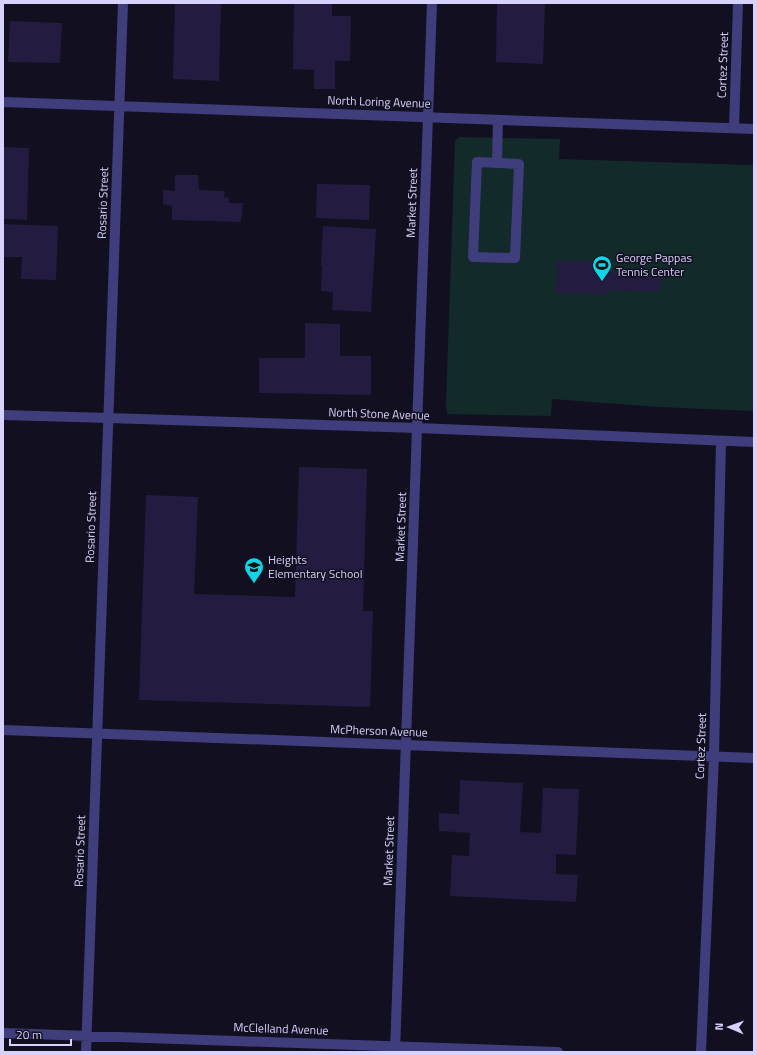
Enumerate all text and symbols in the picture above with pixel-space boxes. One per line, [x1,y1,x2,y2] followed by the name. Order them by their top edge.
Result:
[712,31,733,98] street label: Cortez Street
[327,90,431,113] street label: North Loring Avenue
[92,166,113,239] street label: Rosario Street
[401,167,422,238] street label: Market Street
[616,248,692,281] place label: George Pappas Tennis Center
[591,254,613,282] sports icon: George Pappas Tennis Center
[328,402,430,425] street label: North Stone Avenue
[80,490,101,563] street label: Rosario Street
[390,491,411,562] street label: Market Street
[268,550,362,583] place label: Heights Elementary School
[243,556,265,584] school or university icon: Heights Elementary School
[690,712,711,779] street label: Cortez Street
[330,719,428,742] street label: McPherson Avenue
[69,814,90,887] street label: Rosario Street
[378,815,399,886] street label: Market Street
[709,1007,749,1047] north arrow
[233,1017,329,1040] street label: McClelland Avenue
[10,1021,71,1047] scale bar
[711,1023,727,1031] text: N
[16,1025,42,1044] text: 20 m

